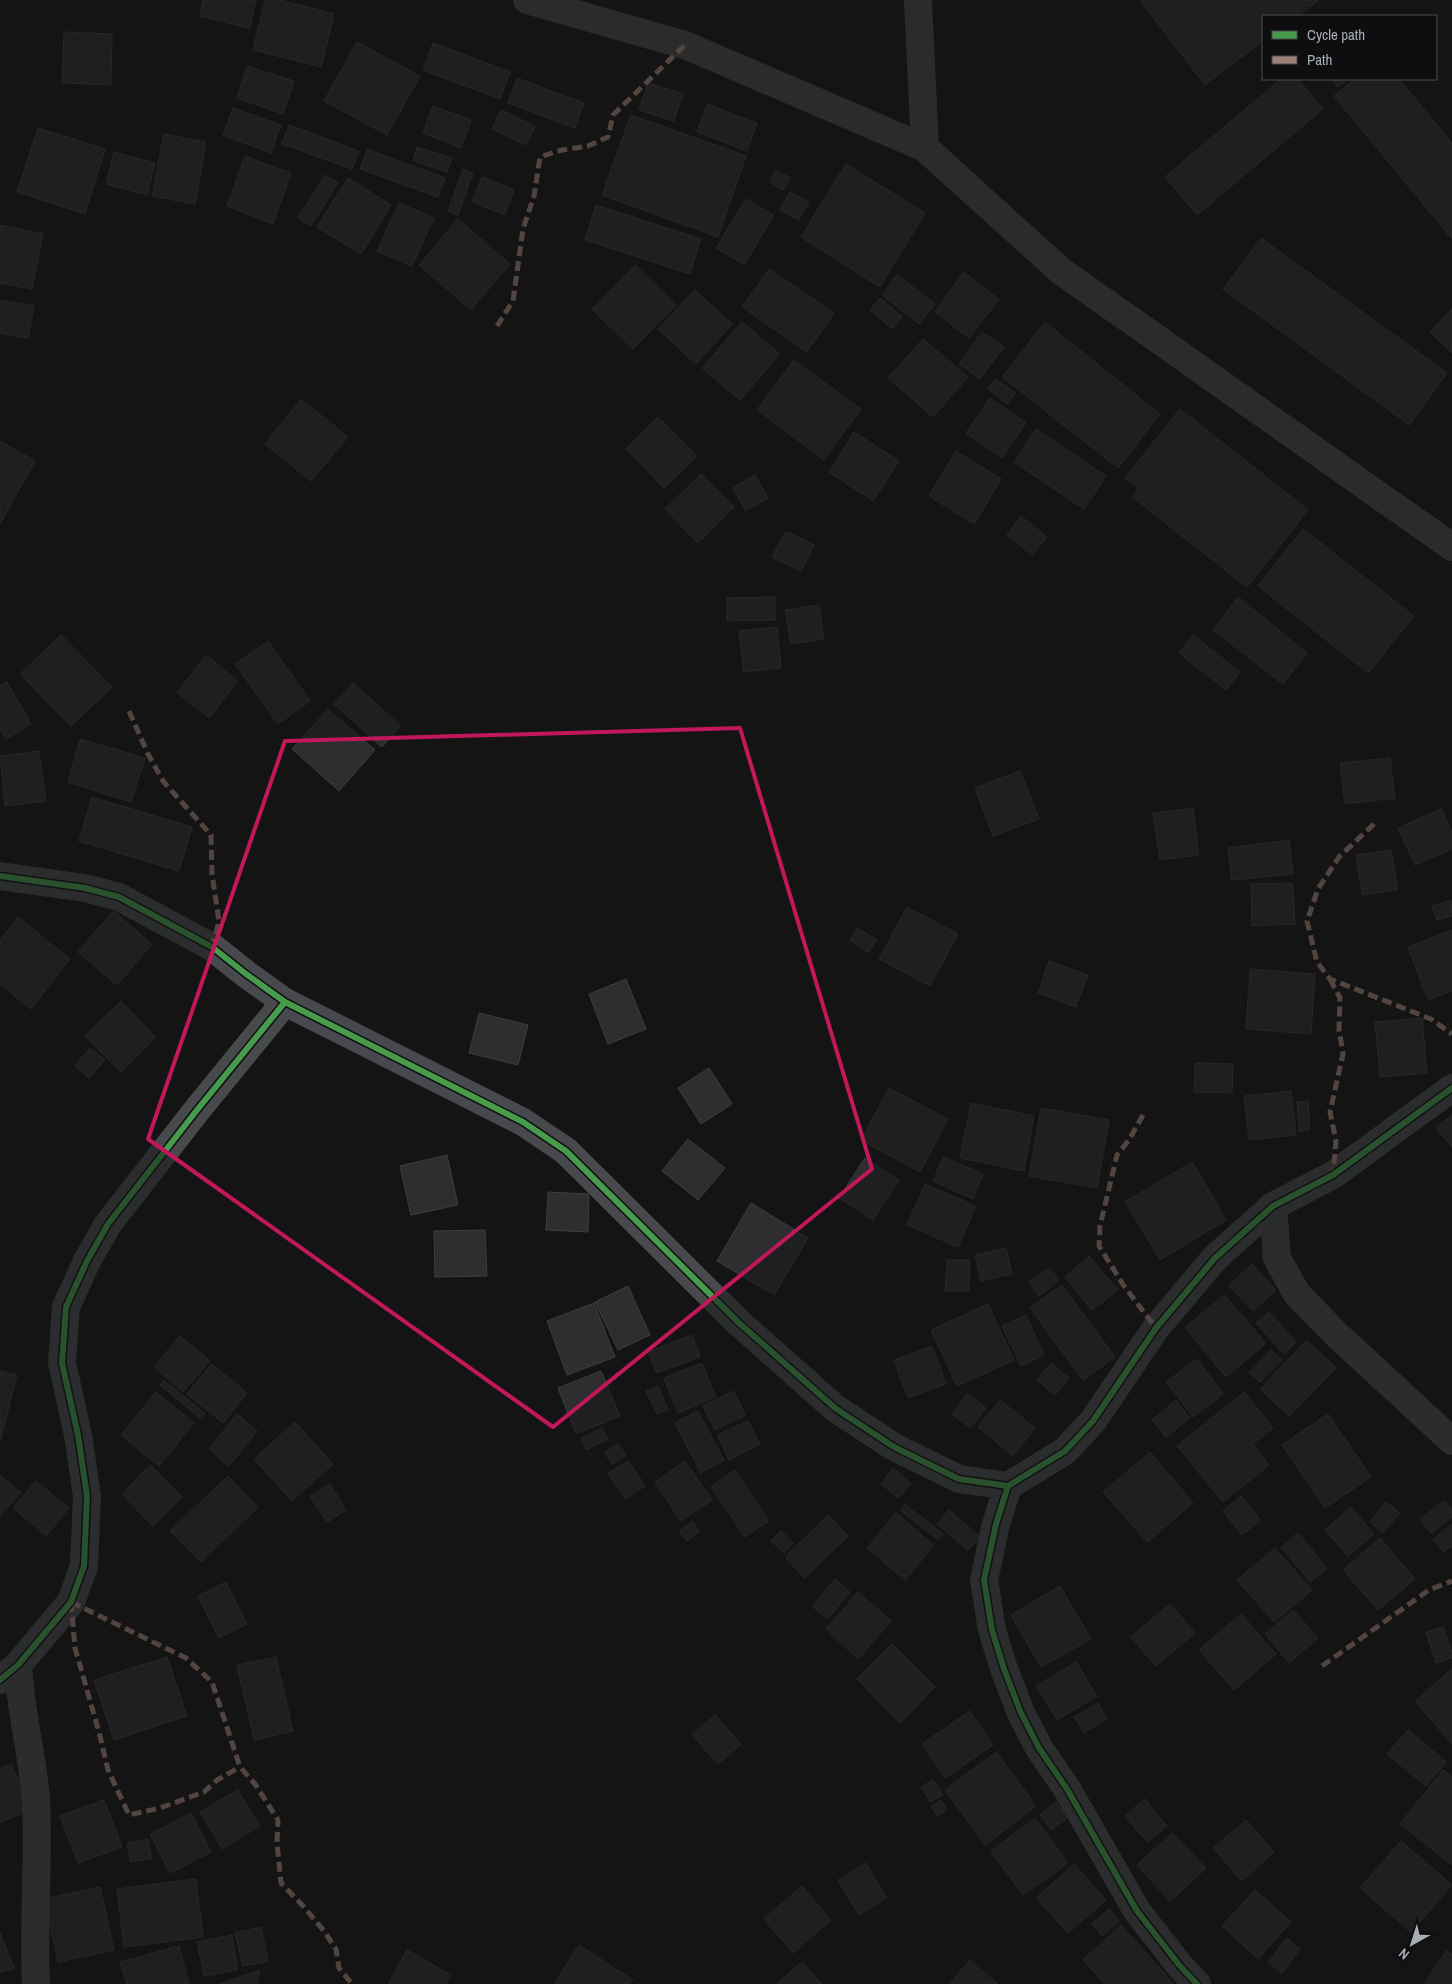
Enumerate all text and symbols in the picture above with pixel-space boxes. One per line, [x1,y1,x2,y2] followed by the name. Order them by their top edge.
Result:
[1262,15,1437,80] legend
[1307,24,1365,45] text: Cycle path
[1307,49,1332,70] text: Path
[1387,1919,1437,1969] north arrow
[1395,1944,1413,1964] text: N

